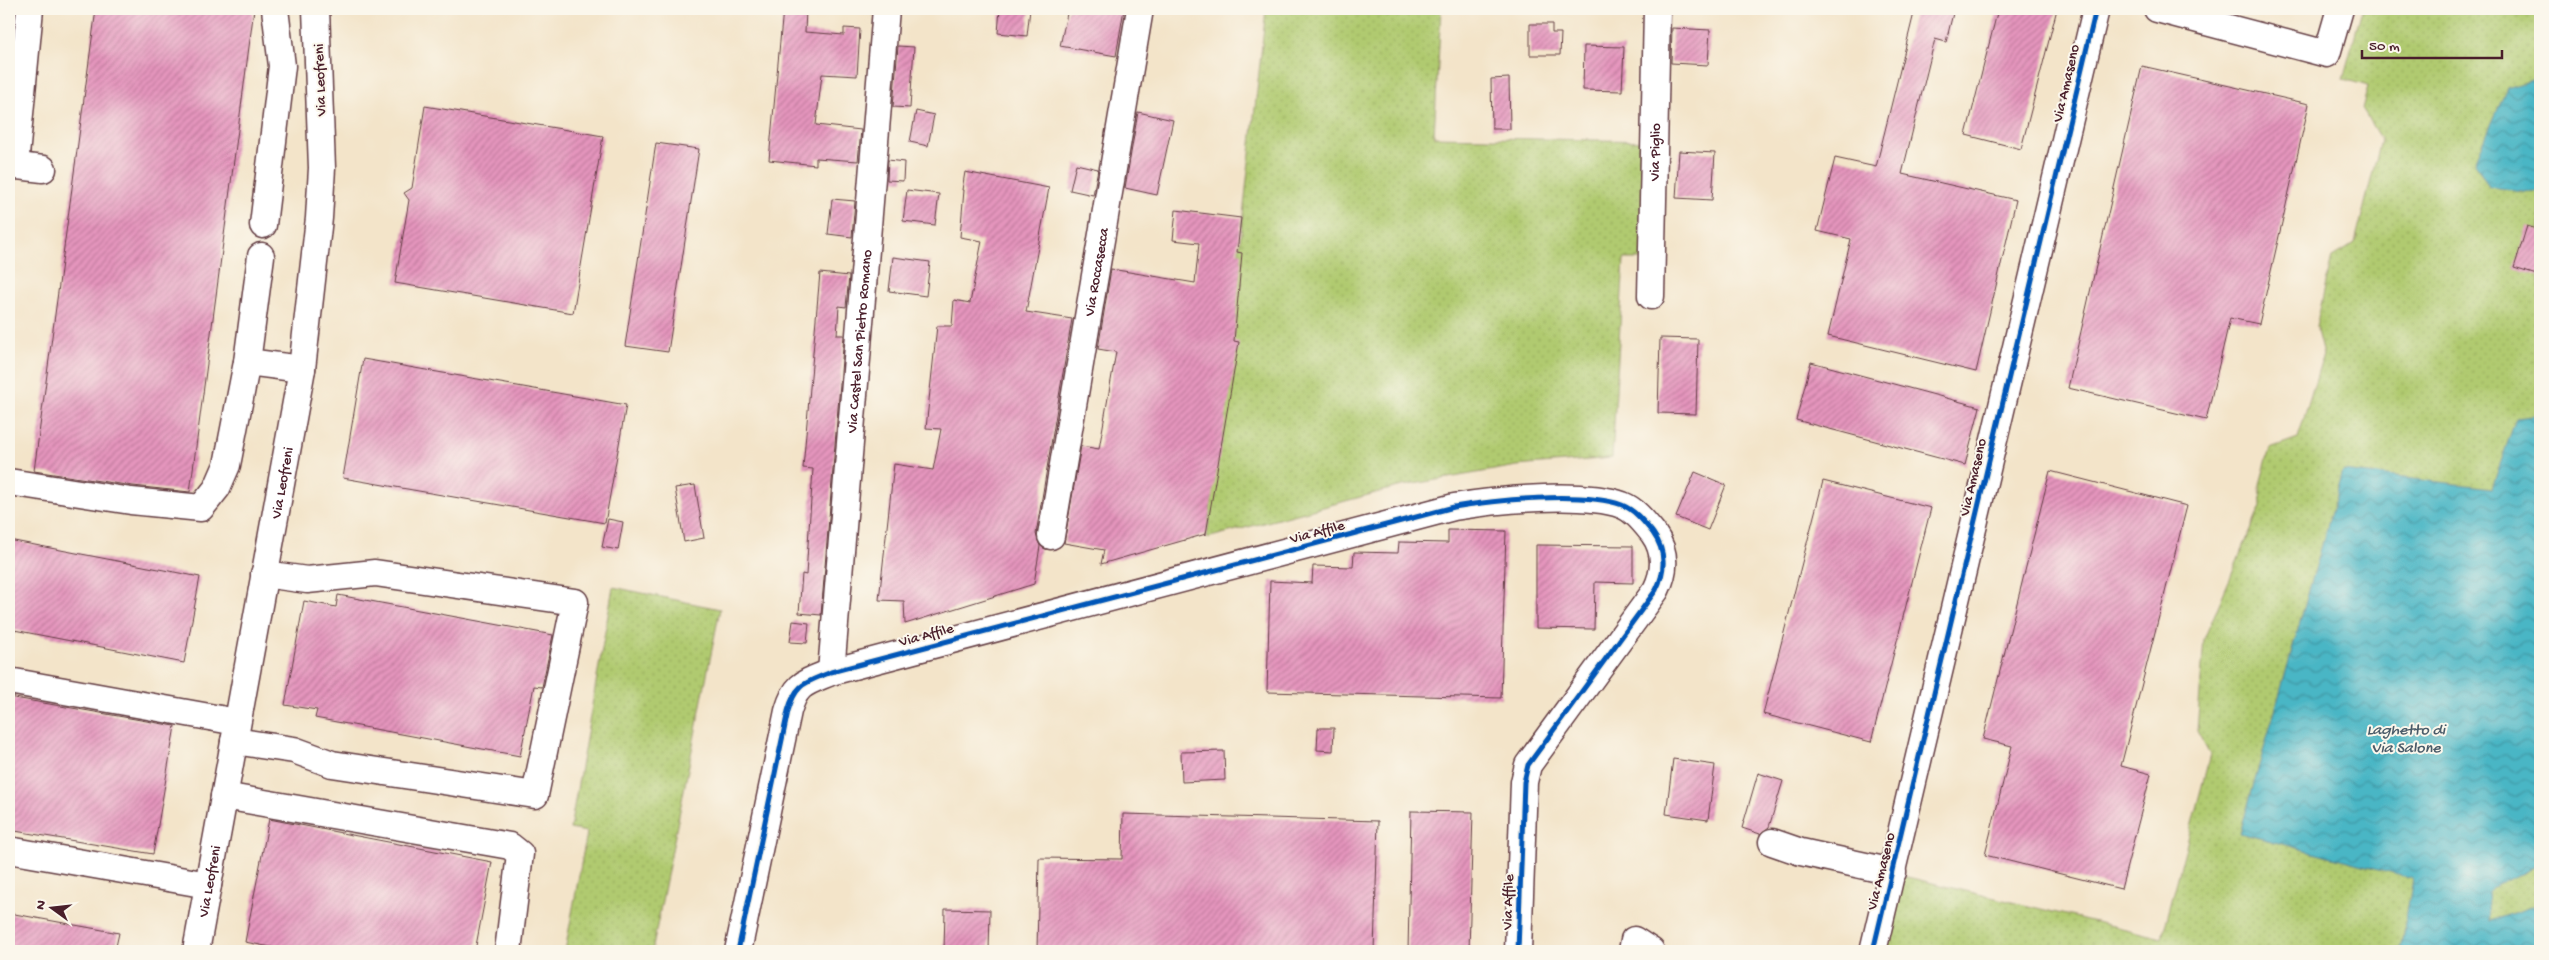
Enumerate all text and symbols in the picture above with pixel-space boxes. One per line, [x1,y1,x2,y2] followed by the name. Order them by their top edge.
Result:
[2362,28,2502,60] scale bar
[2369,38,2400,56] text: 50 m
[311,43,331,117] street label: Via Leofreni
[2049,43,2085,125] street label: Via Amaseno
[1646,123,1666,182] street label: Via Piglio
[1081,226,1114,319] street label: Via Roccasecca
[844,249,877,435] street label: Via Castel San Pietro Romano
[1956,437,1992,519] street label: Via Amaseno
[268,446,299,521] street label: Via Leofreni
[1287,517,1347,549] street label: Via Affile
[896,620,956,652] street label: Via Affile
[2367,722,2447,759] water label: Laghetto di Via Salone
[1863,831,1900,913] street label: Via Amaseno
[195,844,226,920] street label: Via Leofreni
[1499,874,1519,931] street label: Via Affile
[28,882,78,932] north arrow
[32,899,51,912] text: N

